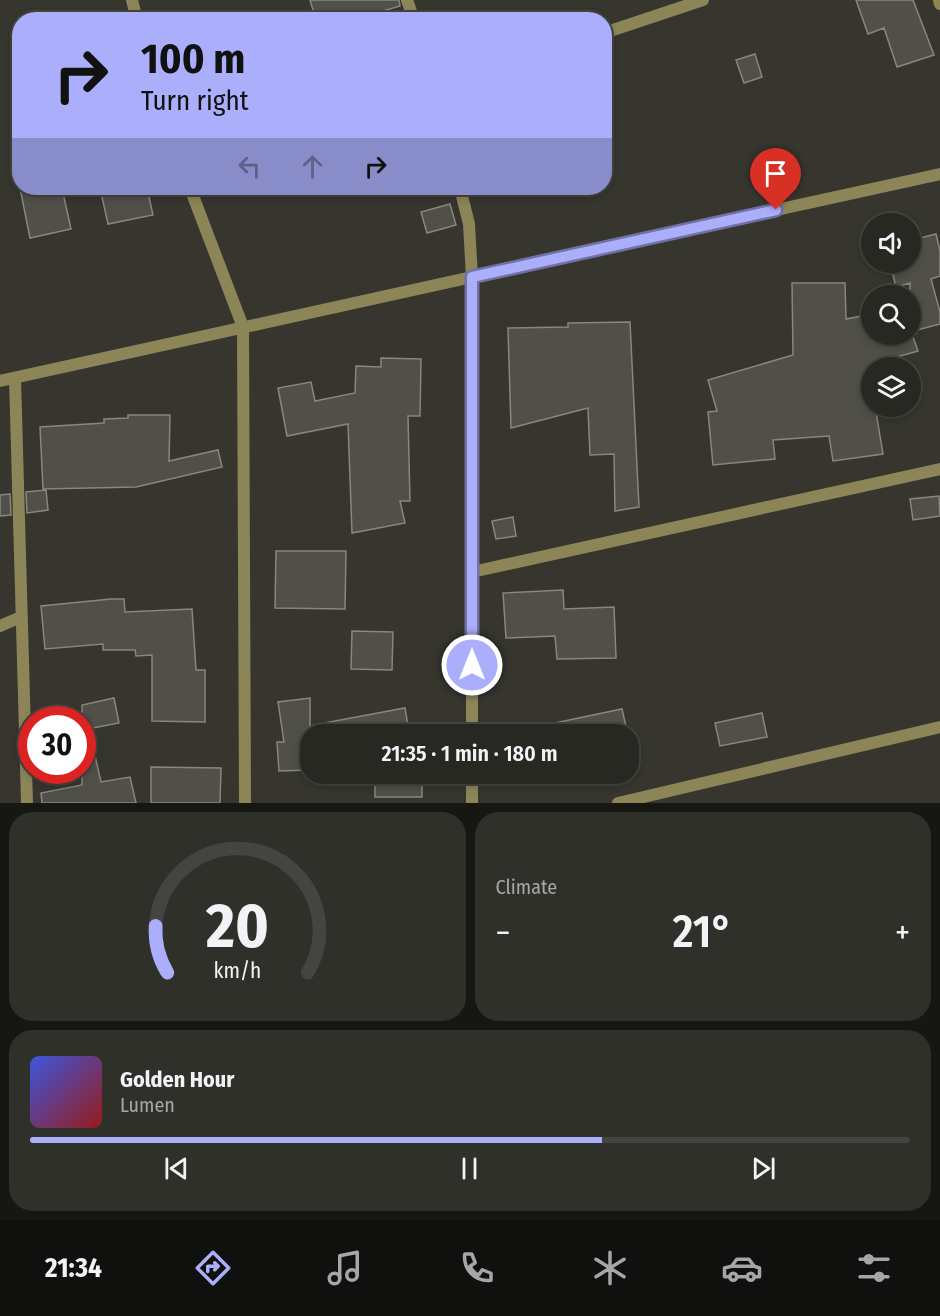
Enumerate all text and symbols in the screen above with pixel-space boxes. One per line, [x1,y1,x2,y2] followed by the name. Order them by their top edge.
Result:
[141,34,245,84] text: 100 m
[42,36,120,114] icon: right
[141,85,249,117] text: Turn right
[750,148,801,210] pin
[233,150,266,183] icon: left
[296,150,329,183] icon: ahead
[359,150,392,183] icon: right
[759,157,792,190] icon: arrive
[861,213,921,417] map controls
[861,213,921,273] button: sound
[861,285,921,345] button: search
[861,357,921,417] button: layers
[440,633,504,697] position arrow
[18,706,96,784] speed limit sign: 30
[382,740,557,767] text: 21:35 · 1 min · 180 m
[496,875,557,899] text: Climate
[205,889,269,964] text: 20
[673,905,733,959] text: 21°
[496,913,510,953] text: −
[895,913,910,953] text: +
[213,959,261,985] text: km/h
[120,1066,234,1093] text: Golden Hour
[120,1093,175,1117] text: Lumen
[160,1152,193,1185] icon: previous
[453,1152,486,1185] icon: pause
[747,1152,780,1185] icon: next
[192,1247,234,1289] icon: directions
[324,1247,366,1289] icon: music
[456,1247,498,1289] icon: phone
[589,1247,631,1289] icon: climate
[721,1247,763,1289] icon: car
[853,1247,895,1289] icon: filters
[45,1252,102,1284] text: 21:34

